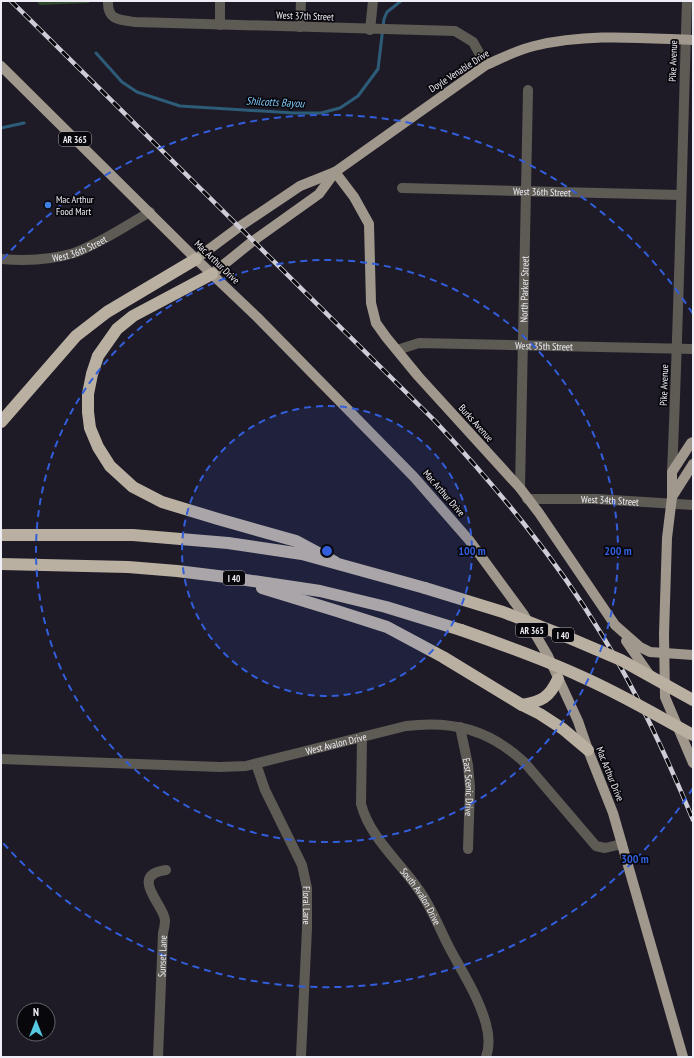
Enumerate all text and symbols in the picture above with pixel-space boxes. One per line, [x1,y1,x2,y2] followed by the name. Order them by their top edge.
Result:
[276,8,334,24] street label: West 37th Street
[666,40,680,82] street label: Pike Avenue
[426,47,492,95] street label: Doyle Venable Drive
[246,93,306,111] water label: Shilcotts Bayou
[59,132,91,146] road number: AR 365
[513,184,571,199] street label: West 36th Street
[56,193,94,218] place label: Mac Arthur Food Mart
[43,200,53,210] marker: Mac Arthur Food Mart
[51,232,109,264] street label: West 36th Street
[192,237,242,287] street label: Mac Arthur Drive
[517,255,531,322] street label: North Parker Street
[515,339,573,353] street label: West 35th Street
[657,364,671,406] street label: Pike Avenue
[456,401,496,445] street label: Burks Avenue
[420,467,468,519] street label: Mac Arthur Drive
[581,492,639,508] street label: West 34th Street
[458,543,486,558] text: 100 m
[604,543,632,558] text: 200 m
[320,544,334,558] centre of rings
[223,571,245,585] road number: I 40
[516,623,548,637] road number: AR 365
[552,628,574,642] road number: I 40
[304,730,368,757] street label: West Avalon Drive
[593,745,627,803] street label: Mac Arthur Drive
[460,757,477,817] street label: East Scenic Drive
[621,851,649,866] text: 300 m
[398,865,444,927] street label: South Avalon Drive
[301,886,314,925] street label: Floral Lane
[155,935,169,977] street label: Sunset Lane
[16,1002,56,1042] north arrow
[33,1005,39,1019] text: N

